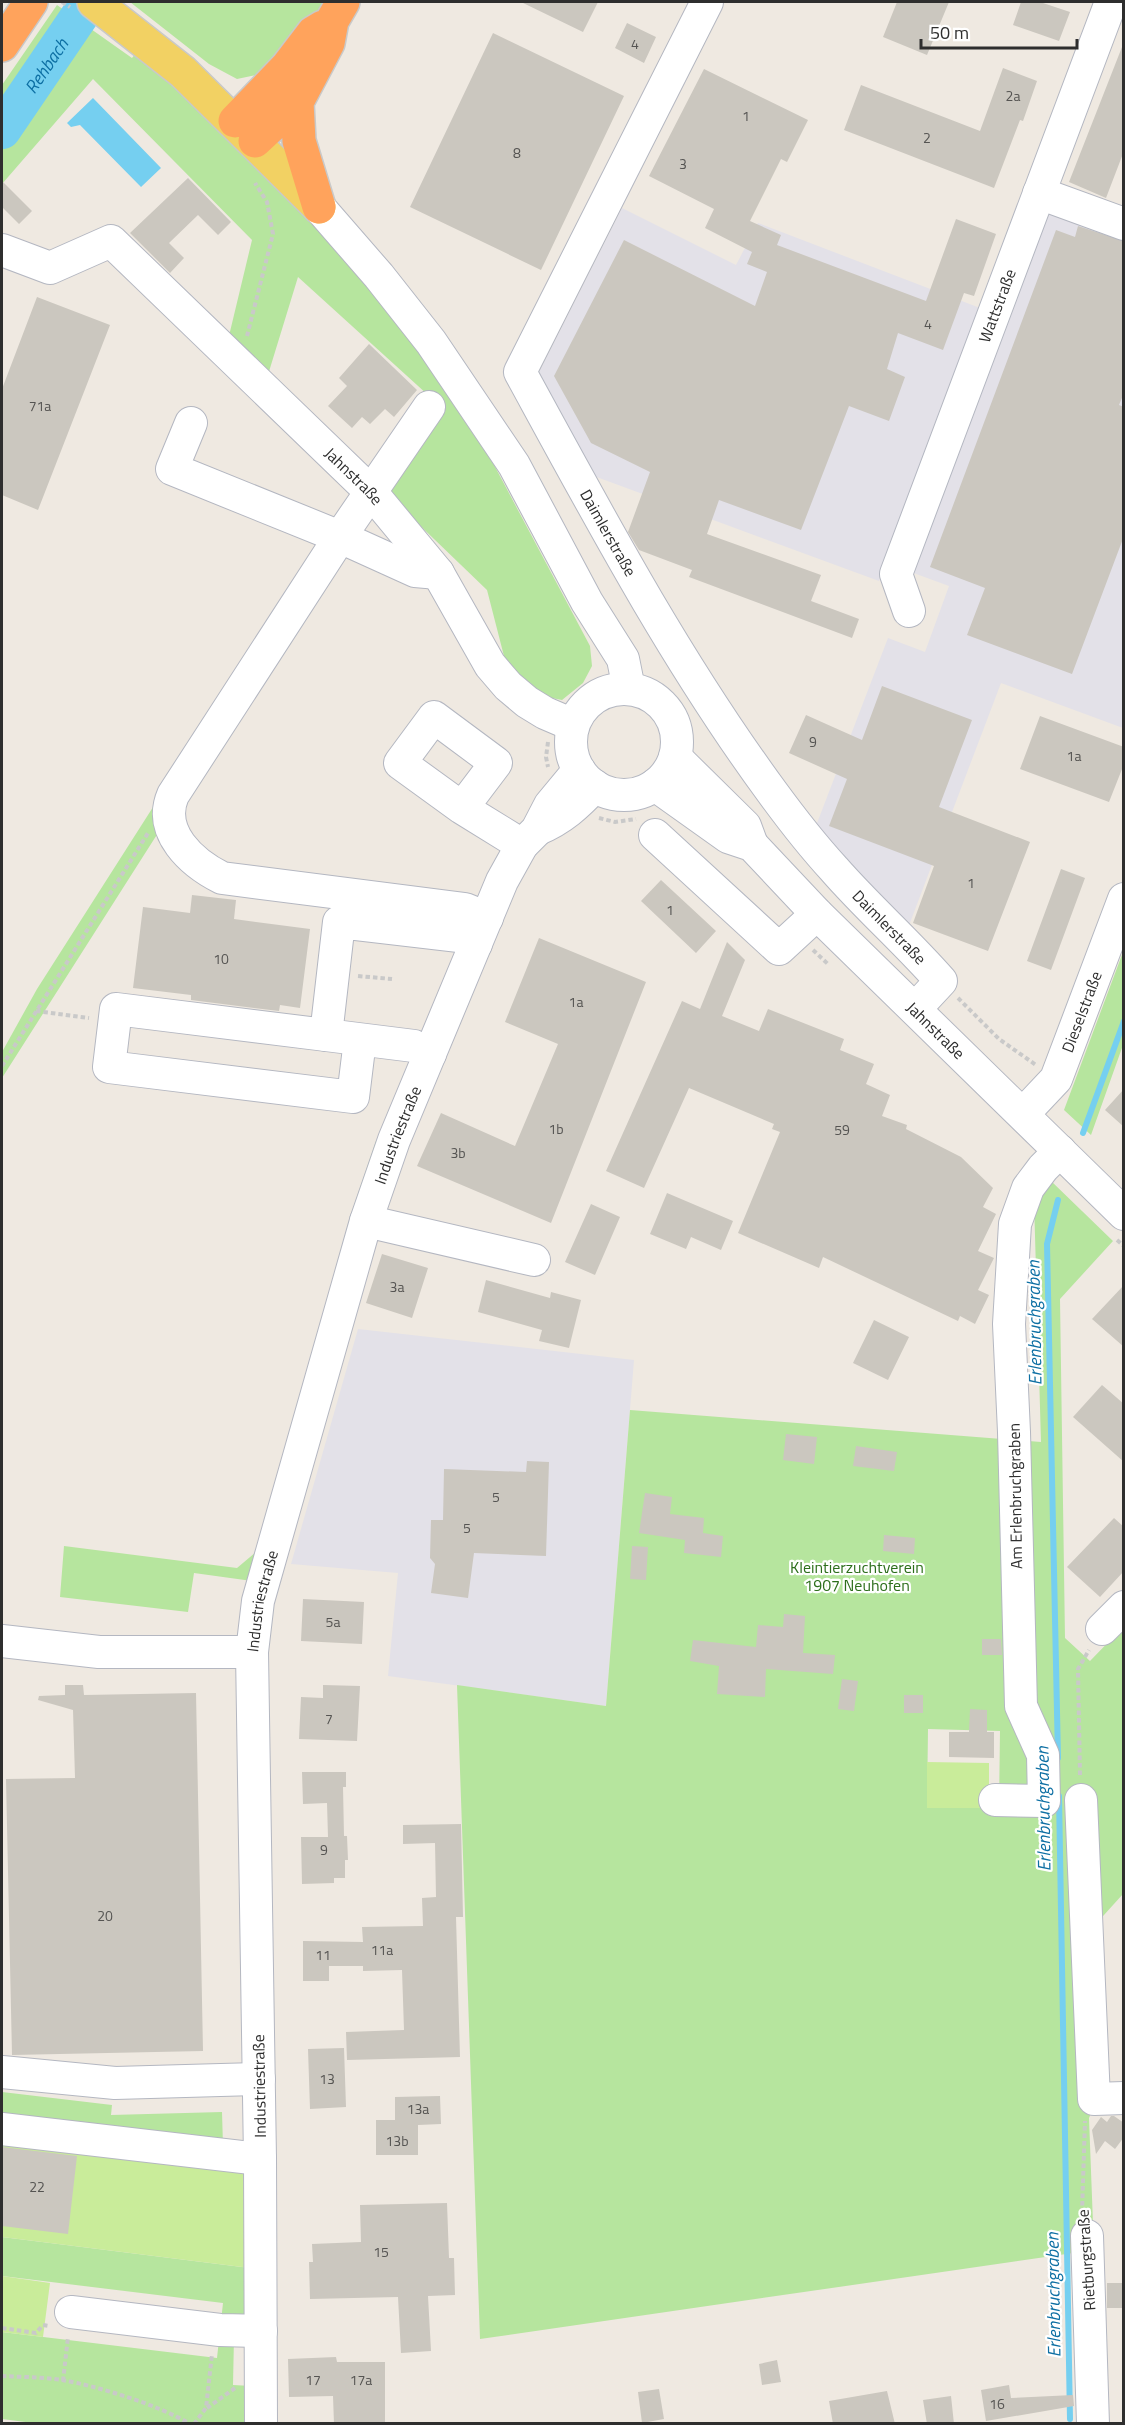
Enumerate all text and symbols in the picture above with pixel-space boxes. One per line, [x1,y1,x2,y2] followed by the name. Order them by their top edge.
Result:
[921,12,1077,50] scale bar
[930,19,969,46] text: 50 m
[17,32,75,99] water label: Rehbach
[631,33,639,54] house number: 4
[1006,85,1020,106] house number: 2a
[742,105,750,126] house number: 1
[923,127,931,148] house number: 2
[513,142,521,163] house number: 8
[679,153,687,174] house number: 3
[972,265,1022,346] street label: Wattstraße
[924,313,932,334] house number: 4
[29,395,51,416] house number: 71a
[319,442,389,510] street label: Jahnstraße
[574,485,643,581] street label: Daimlerstraße
[809,731,817,752] house number: 9
[1067,745,1081,766] house number: 1a
[967,872,975,893] house number: 1
[847,884,932,970] street label: Daimlerstraße
[666,899,674,920] house number: 1
[213,948,229,969] house number: 10
[1055,968,1108,1056] street label: Dieselstraße
[569,991,583,1012] house number: 1a
[901,996,971,1065] street label: Jahnstraße
[368,1082,427,1187] street label: Industriestraße
[548,1118,564,1139] house number: 1b
[834,1119,850,1140] house number: 59
[450,1142,466,1163] house number: 3b
[1019,1259,1049,1386] water label: Erlenbruchgraben
[390,1276,404,1297] house number: 3a
[1002,1423,1028,1569] street label: Am Erlenbruchgraben
[492,1486,500,1507] house number: 5
[463,1517,471,1538] house number: 5
[240,1547,284,1653] street label: Industriestraße
[790,1555,924,1597] park label: Kleintierzuchtverein 1907 Neuhofen
[326,1611,340,1632] house number: 5a
[325,1708,333,1729] house number: 7
[1028,1745,1058,1872] water label: Erlenbruchgraben
[320,1839,328,1860] house number: 9
[97,1905,113,1926] house number: 20
[371,1939,393,1960] house number: 11a
[315,1944,331,1965] house number: 11
[246,2034,272,2138] street label: Industriestraße
[319,2068,335,2089] house number: 13
[407,2098,429,2119] house number: 13a
[385,2130,409,2151] house number: 13b
[29,2176,45,2197] house number: 22
[1070,2209,1102,2311] street label: Rietburgstraße
[1038,2231,1068,2358] water label: Erlenbruchgraben
[373,2241,389,2262] house number: 15
[305,2369,321,2390] house number: 17
[350,2369,372,2390] house number: 17a
[989,2393,1005,2414] house number: 16

